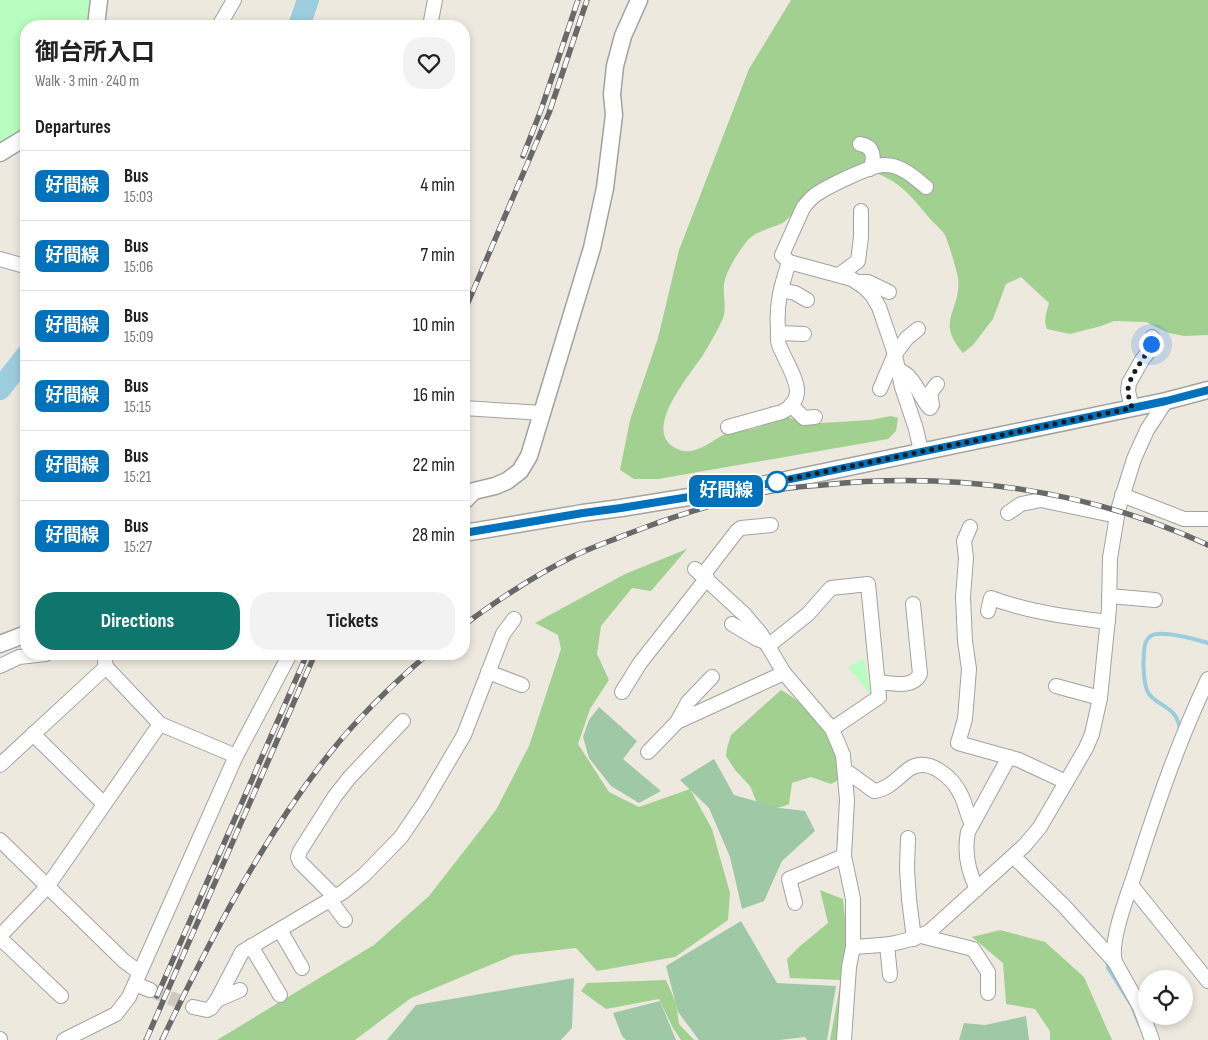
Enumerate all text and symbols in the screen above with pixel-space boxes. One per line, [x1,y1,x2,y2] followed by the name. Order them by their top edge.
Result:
[403,37,455,89] button: heart
[35,38,155,67] text: 御台所入口
[35,72,139,91] text: Walk · 3 min · 240 m
[35,116,111,139] text: Departures
[124,165,149,188] text: Bus
[420,174,455,197] text: 4 min
[45,175,99,196] text: 好間線
[124,188,153,207] text: 15:03
[124,235,149,258] text: Bus
[421,244,455,267] text: 7 min
[45,245,99,266] text: 好間線
[124,258,153,277] text: 15:06
[124,305,149,328] text: Bus
[413,314,455,337] text: 10 min
[45,315,99,336] text: 好間線
[124,328,153,347] text: 15:09
[1139,332,1164,357] your location
[124,375,149,398] text: Bus
[413,384,455,407] text: 16 min
[45,385,99,406] text: 好間線
[124,398,151,417] text: 15:15
[124,445,149,468] text: Bus
[412,454,455,477] text: 22 min
[45,455,99,476] text: 好間線
[124,468,151,487] text: 15:21
[766,471,788,493] unlabelled marker
[697,475,755,507] line badge: 好間線
[699,480,753,501] text: 好間線
[124,515,149,538] text: Bus
[412,524,455,547] text: 28 min
[45,525,99,546] text: 好間線
[124,538,152,557] text: 15:27
[35,592,240,650] button: Directions
[250,592,455,650] button: Tickets
[1138,970,1193,1025] map controls
[1138,970,1193,1025] button: locate

